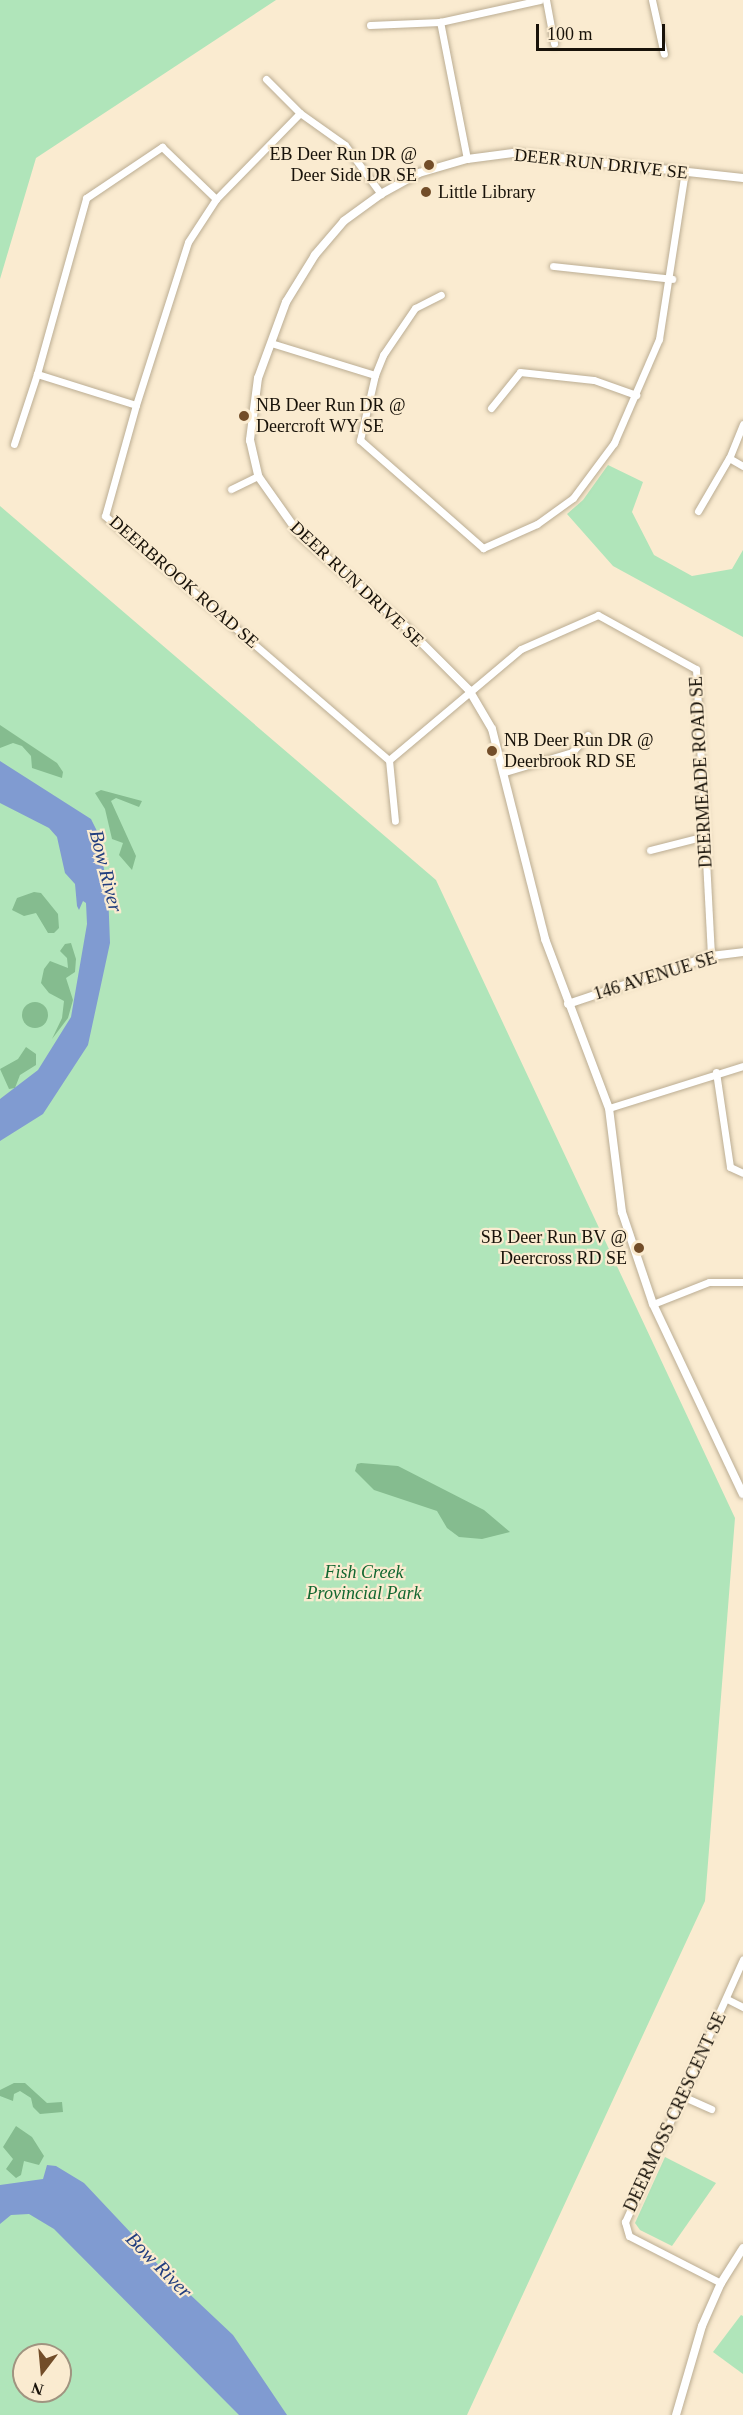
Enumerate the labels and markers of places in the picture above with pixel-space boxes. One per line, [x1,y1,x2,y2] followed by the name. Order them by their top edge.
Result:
[269,144,417,186] place label: EB Deer Run DR @ Deer Side DR SE
[422,158,436,172] marker: EB Deer Run DR @ Deer Side DR SE
[438,181,535,203] place label: Little Library
[419,185,433,199] marker: Little Library
[256,395,406,438] place label: NB Deer Run DR @ Deercroft WY SE
[237,409,251,423] marker: NB Deer Run DR @ Deercroft WY SE
[504,730,654,772] place label: NB Deer Run DR @ Deerbrook RD SE
[485,744,499,758] marker: NB Deer Run DR @ Deerbrook RD SE
[480,1227,627,1270] place label: SB Deer Run BV @ Deercross RD SE
[632,1241,646,1255] marker: SB Deer Run BV @ Deercross RD SE

